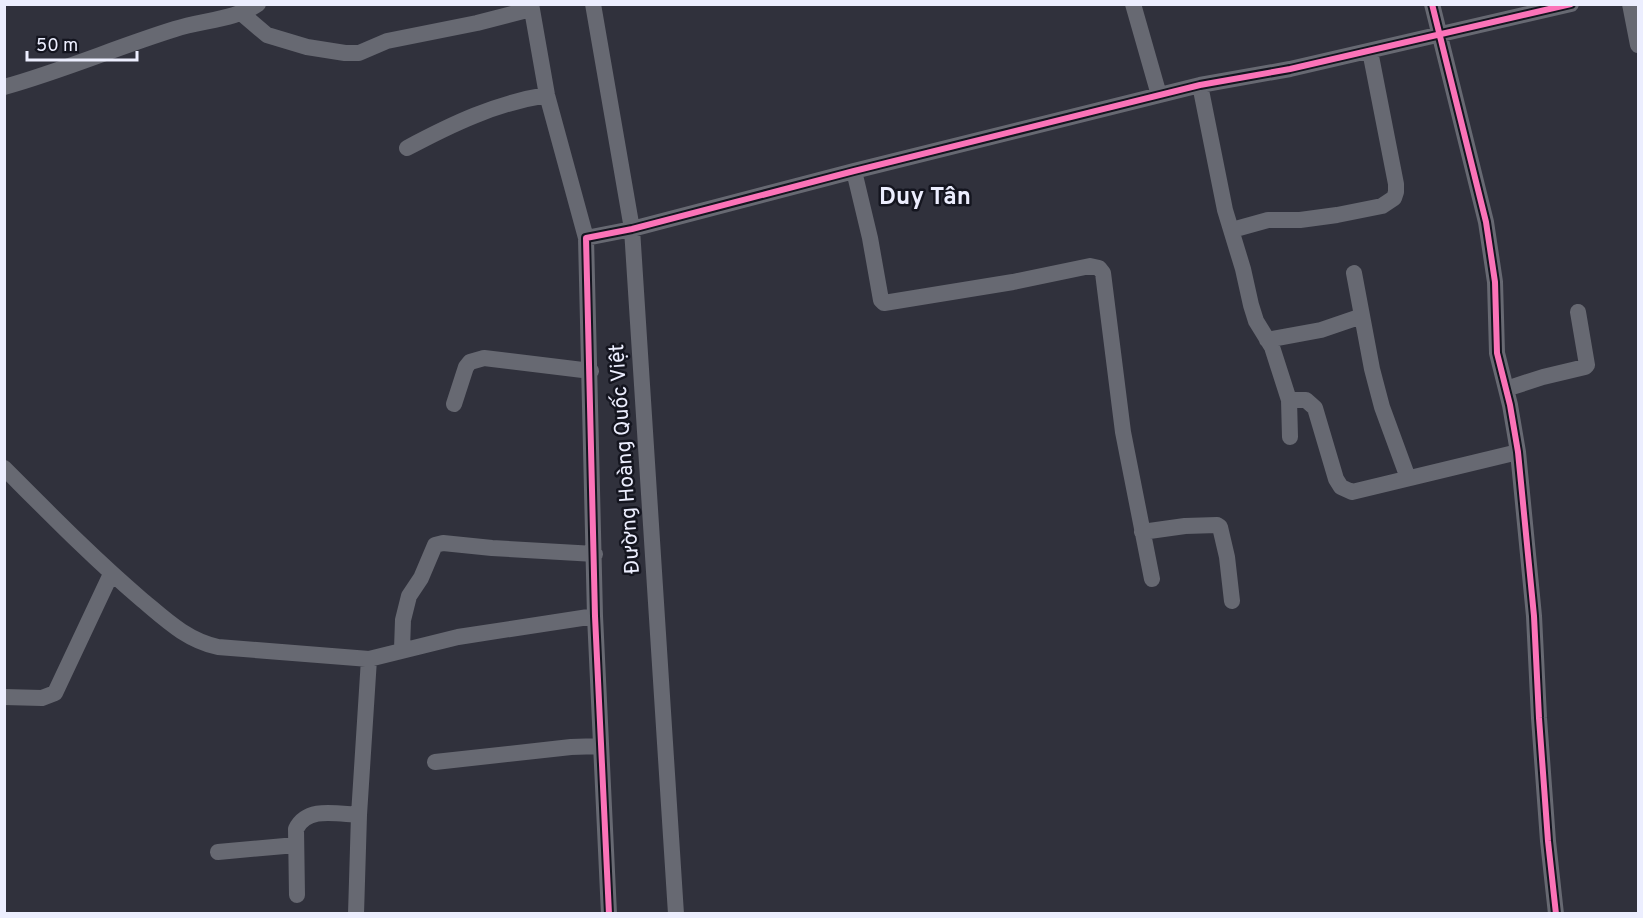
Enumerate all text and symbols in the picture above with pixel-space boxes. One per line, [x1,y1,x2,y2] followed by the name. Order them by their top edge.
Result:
[27,24,136,62] scale bar
[36,35,78,58] text: 50 m
[879,183,971,213] district label: Duy Tân
[604,343,647,575] street label: Đường Hoàng Quốc Việt

